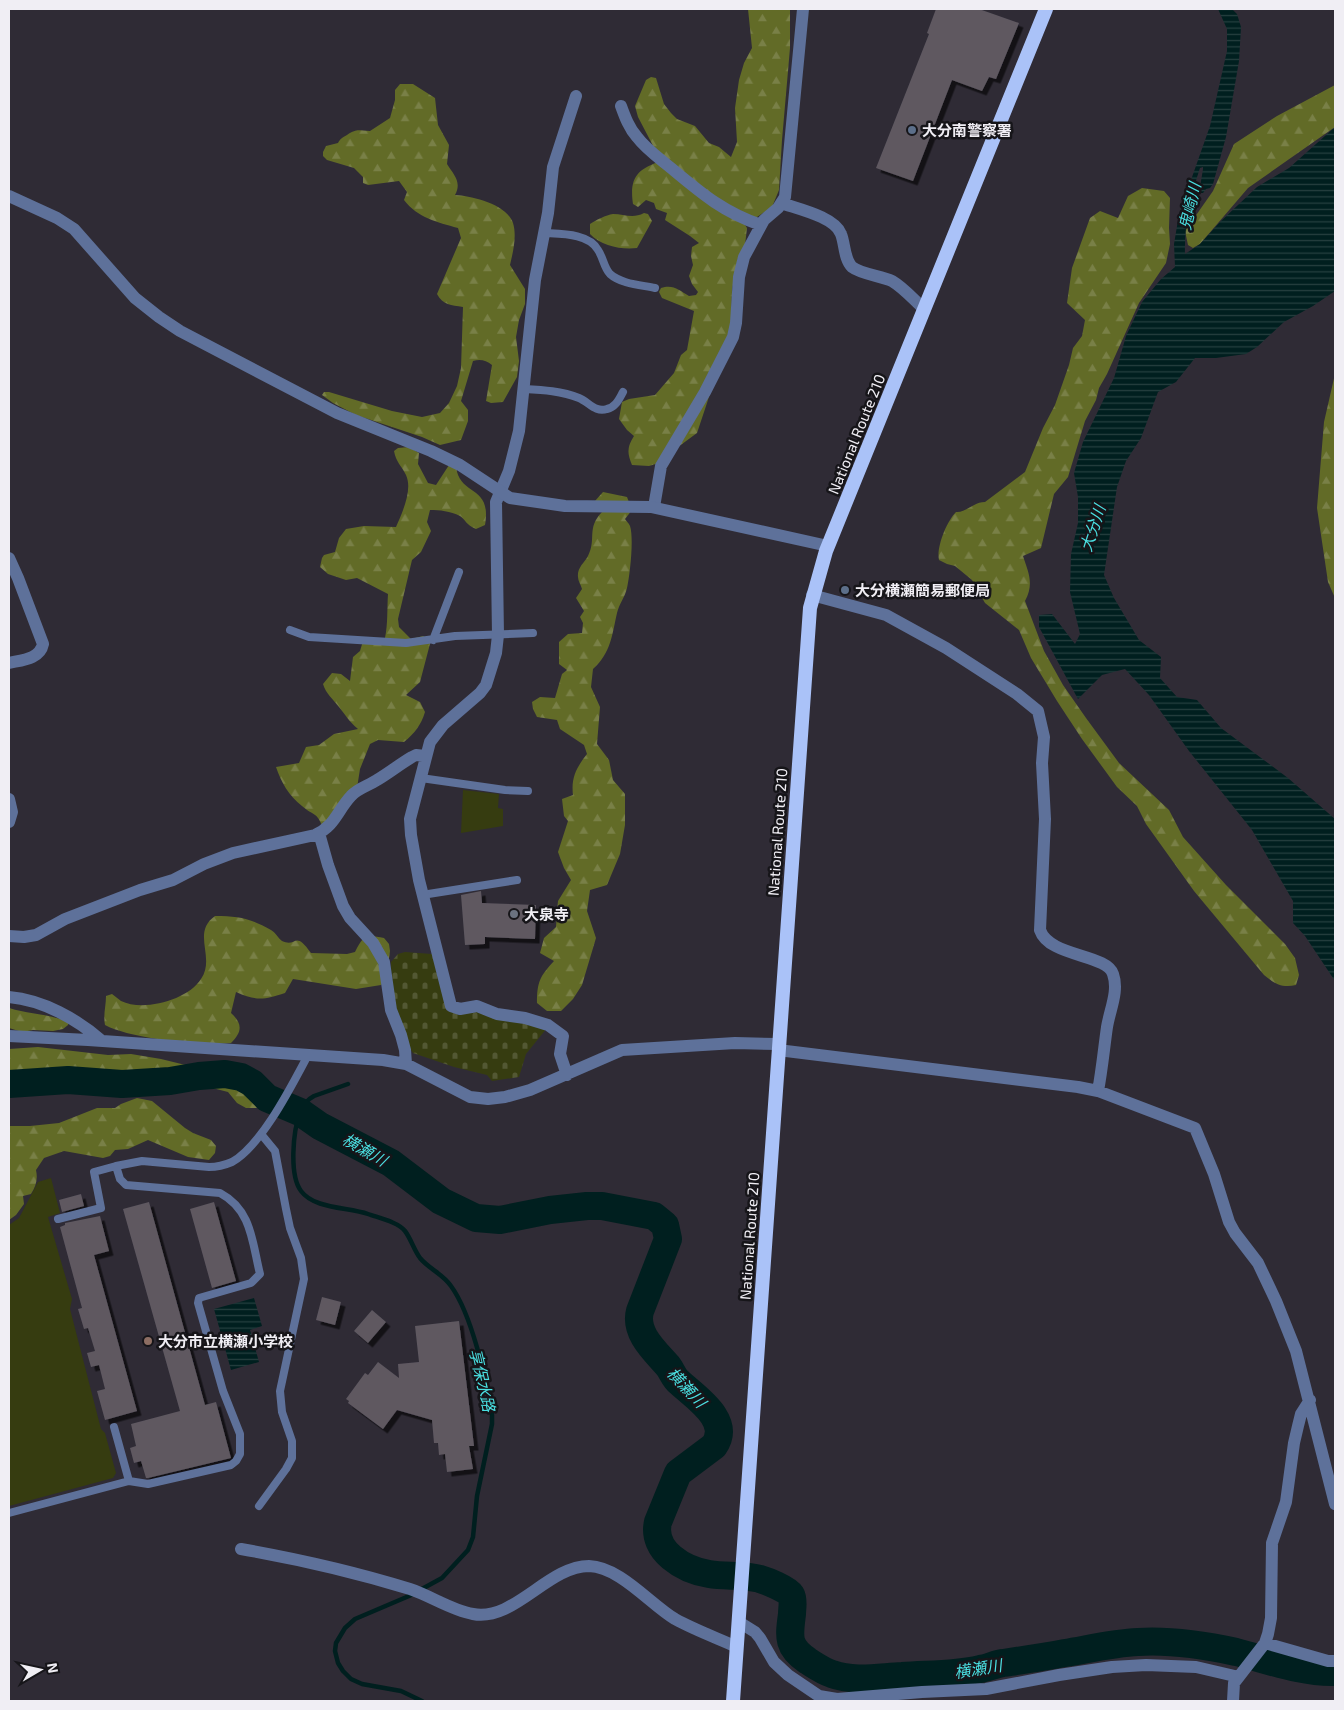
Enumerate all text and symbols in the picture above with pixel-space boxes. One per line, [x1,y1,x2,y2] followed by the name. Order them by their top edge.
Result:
[922,121,1012,139] place label: 大分南警察署
[906,124,918,136] marker: 大分南警察署
[1174,179,1204,232] water label: 鬼崎川
[824,371,888,497] street label: National Route 210
[1076,500,1109,554] water label: 大分川
[855,581,990,599] place label: 大分横瀬簡易郵便局
[839,584,851,596] marker: 大分横瀬簡易郵便局
[764,768,790,896] street label: National Route 210
[524,905,569,923] place label: 大泉寺
[508,908,520,920] marker: 大泉寺
[339,1129,392,1170] water label: 横瀬川
[736,1172,762,1300] street label: National Route 210
[158,1332,293,1350] place label: 大分市立横瀬小学校
[142,1335,154,1347] marker: 大分市立横瀬小学校
[467,1347,500,1415] water label: 享保水路
[664,1363,712,1412] water label: 横瀬川
[15,1645,65,1695] north arrow
[953,1655,1005,1681] water label: 横瀬川
[44,1662,63,1674] text: N

